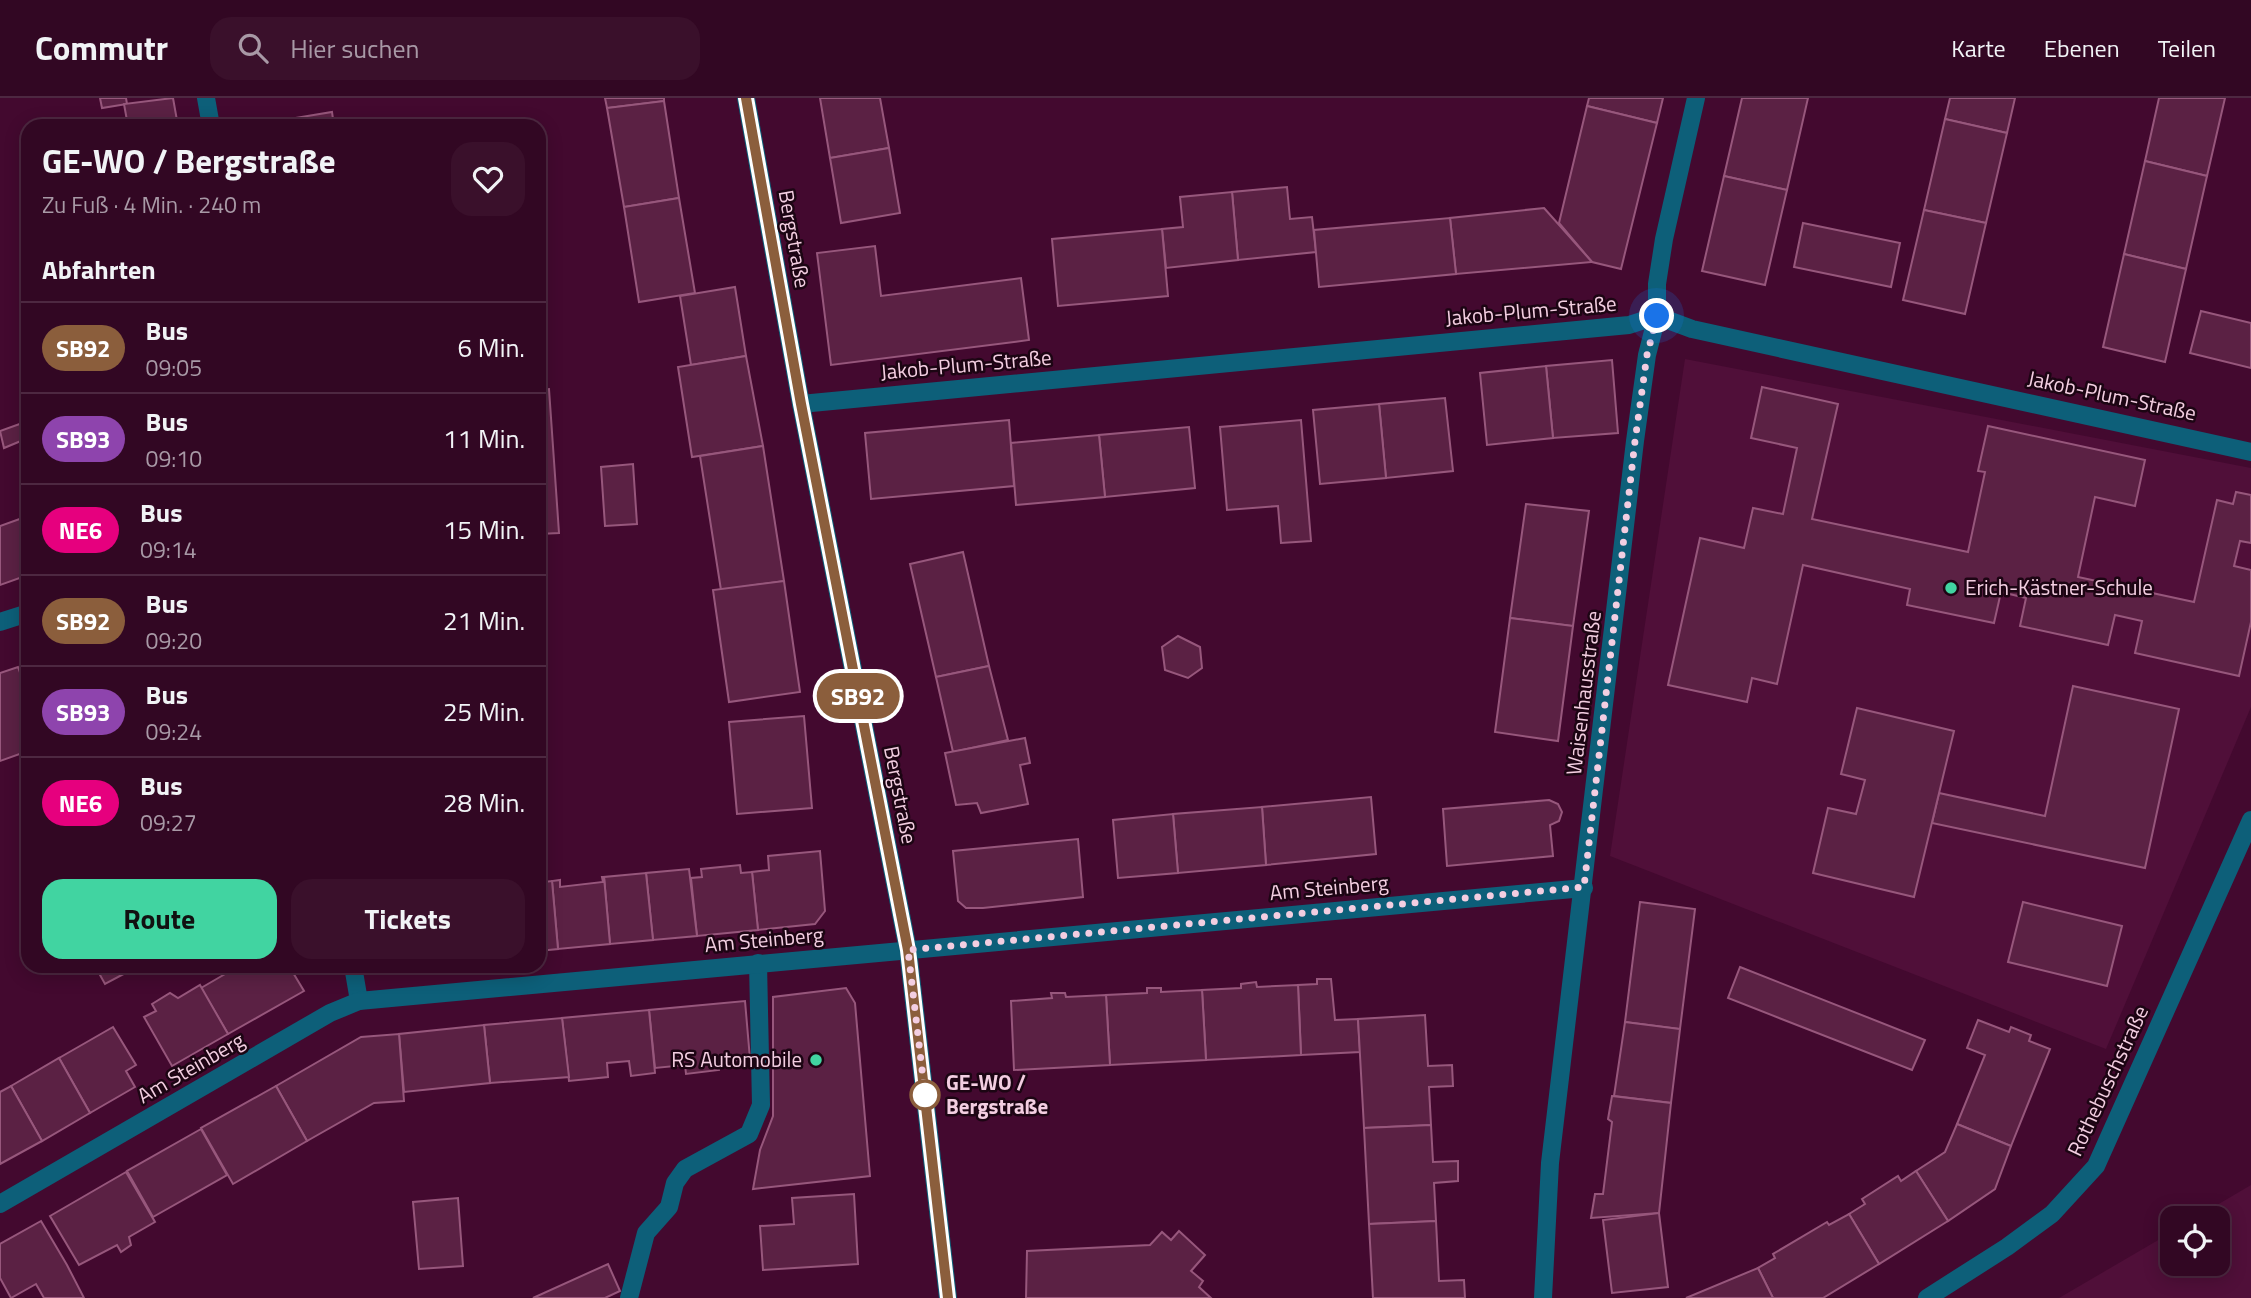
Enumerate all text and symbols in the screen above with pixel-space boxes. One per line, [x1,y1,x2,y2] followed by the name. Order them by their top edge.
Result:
[210,17,700,80] search box
[35,23,168,73] text: Commutr
[234,29,272,67] icon: search
[290,29,420,68] text: Hier suchen
[1951,30,2006,66] text: Karte
[2044,30,2120,66] text: Ebenen
[2158,30,2216,66] text: Teilen
[42,136,336,186] text: GE-WO / Bergstraße
[451,142,525,216] button: heart
[42,187,261,222] text: Zu Fuß · 4 Min. · 240 m
[771,187,819,290] street label: Bergstraße
[42,250,156,289] text: Abfahrten
[1444,287,1618,333] street label: Jakob-Plum-Straße
[1639,298,1674,333] your location
[146,311,188,350] text: Bus
[458,328,525,367] text: 6 Min.
[56,330,111,366] text: SB92
[879,341,1053,387] street label: Jakob-Plum-Straße
[146,350,202,385] text: 09:05
[2025,362,2199,428] street label: Jakob-Plum-Straße
[146,402,188,441] text: Bus
[443,419,525,458] text: 11 Min.
[56,421,111,457] text: SB93
[146,441,202,476] text: 09:10
[140,493,182,532] text: Bus
[443,510,525,549] text: 15 Min.
[59,512,102,548] text: NE6
[140,532,197,567] text: 09:14
[1965,571,2153,603] place label: Erich-Kästner-Schule
[1943,580,1959,596] marker: Erich-Kästner-Schule
[146,584,188,623] text: Bus
[443,601,525,640] text: 21 Min.
[56,603,111,639] text: SB92
[1557,609,1609,777] street label: Waisenhausstraße
[146,623,202,658] text: 09:20
[809,673,907,719] line badge: SB92
[146,675,188,714] text: Bus
[831,678,885,714] text: SB92
[443,692,525,731] text: 25 Min.
[56,694,111,730] text: SB93
[146,714,202,749] text: 09:24
[876,743,926,846] street label: Bergstraße
[140,766,182,805] text: Bus
[443,783,525,822] text: 28 Min.
[59,785,102,821] text: NE6
[140,805,197,840] text: 09:27
[1268,866,1390,908] street label: Am Steinberg
[42,879,277,959] button: Route
[291,879,525,959] button: Tickets
[703,918,825,960] street label: Am Steinberg
[2058,1000,2156,1161] street label: Rothebuschstraße
[131,1023,250,1111] street label: Am Steinberg
[671,1043,802,1075] place label: RS Automobile
[808,1052,824,1068] marker: RS Automobile
[946,1066,1048,1122] place label: GE-WO / Bergstraße
[910,1080,940,1110] marker: GE-WO / Bergstraße
[2160,1206,2230,1276] map controls
[2160,1206,2230,1276] button: locate

